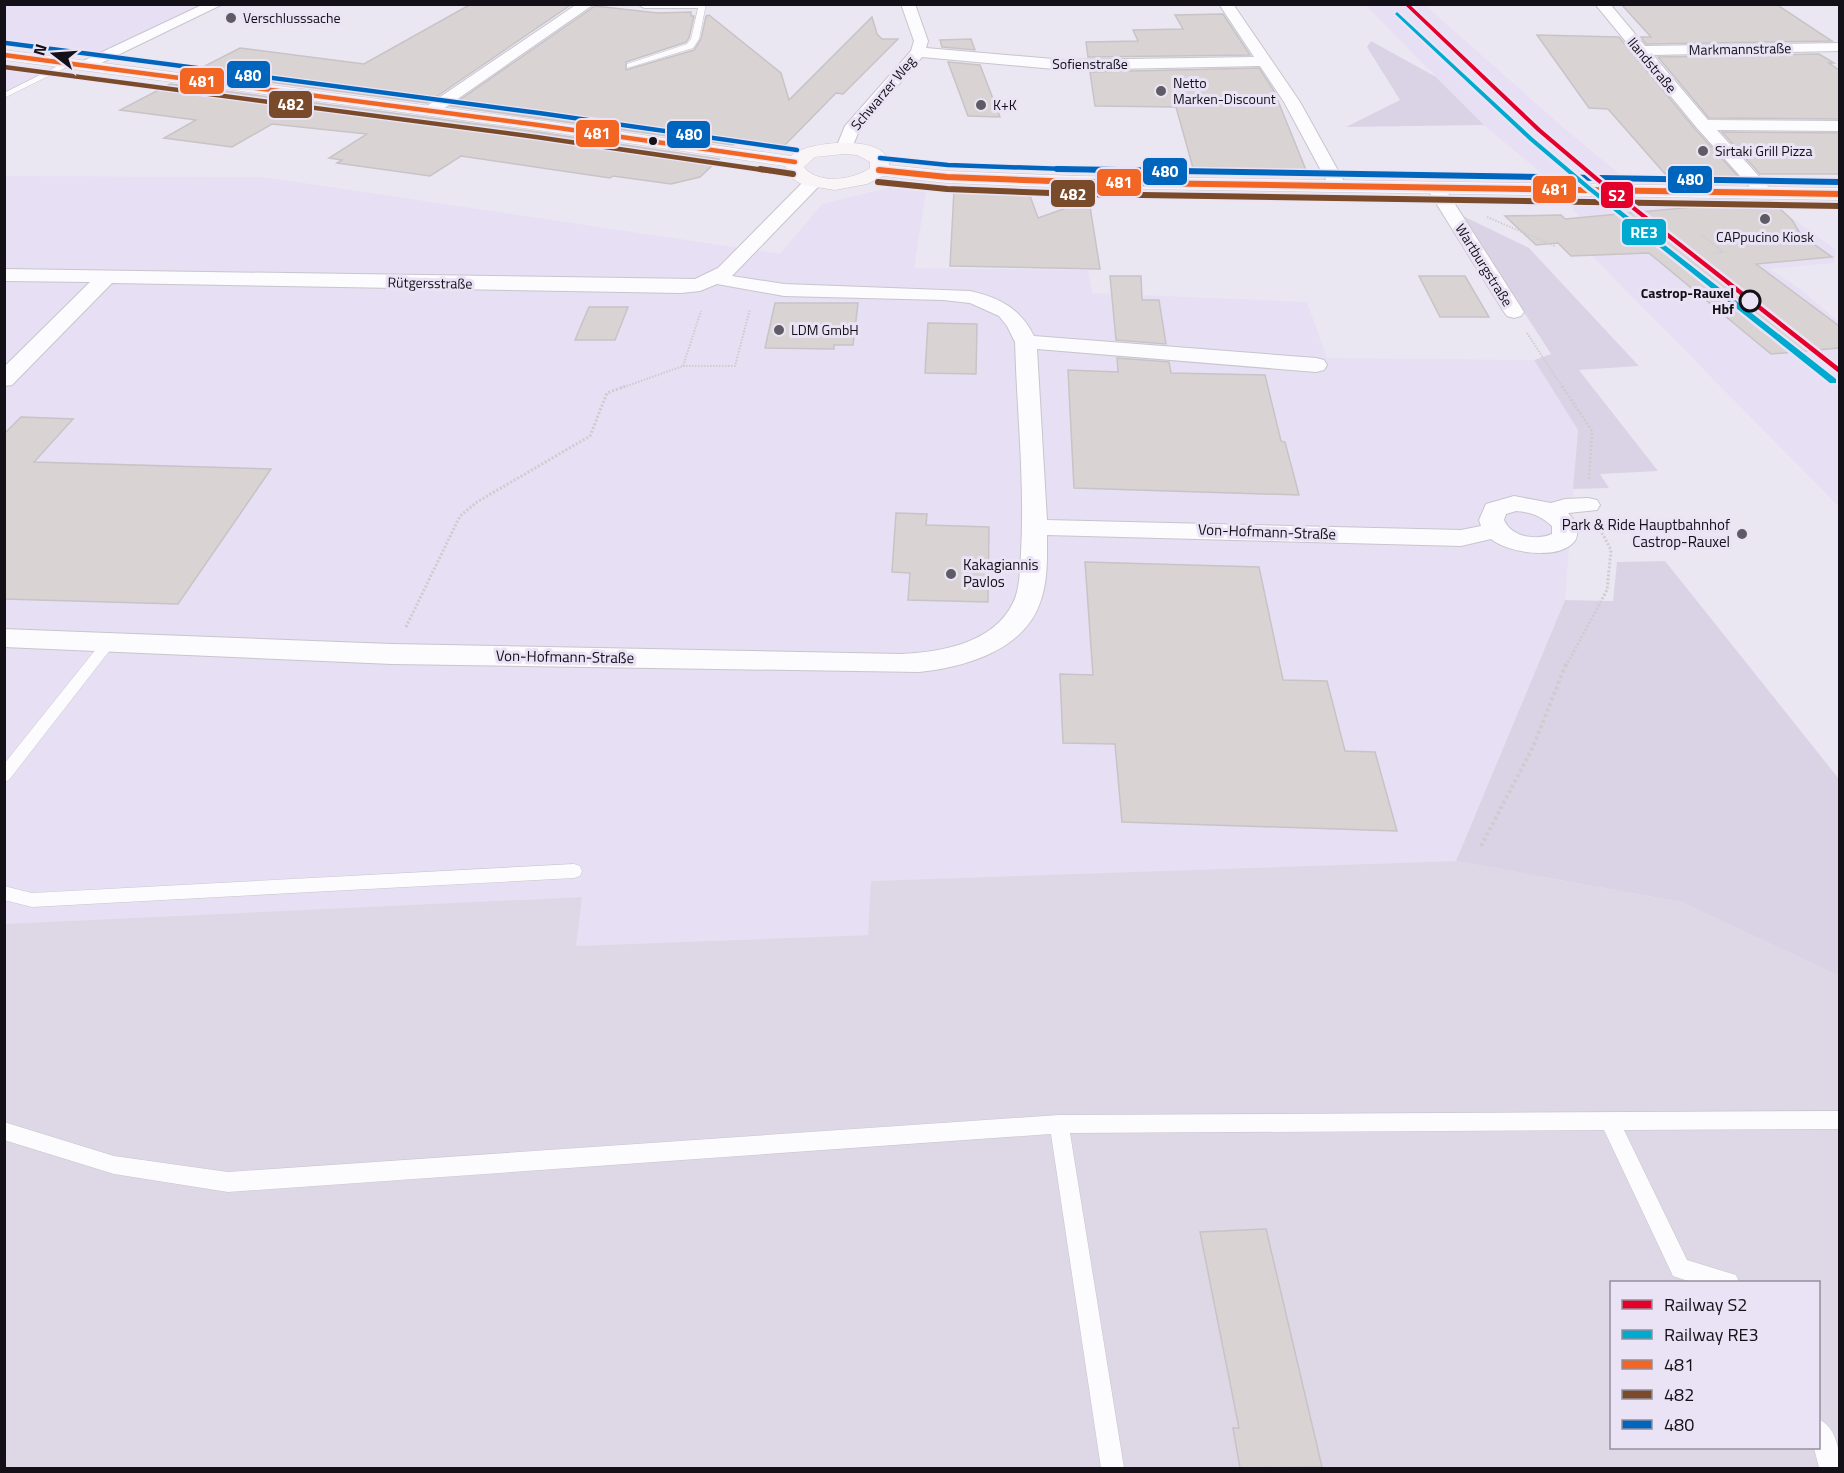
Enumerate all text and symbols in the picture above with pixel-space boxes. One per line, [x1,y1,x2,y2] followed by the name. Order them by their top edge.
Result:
[243,7,341,28] place label: Verschlusssache
[224,11,238,25] marker: Verschlusssache
[24,24,84,84] north arrow
[1623,32,1682,97] street label: Ilandstraße
[1689,37,1791,60] street label: Markmannstraße
[27,41,53,58] text: N
[845,51,920,134] street label: Schwarzer Weg
[1052,53,1128,74] street label: Sofienstraße
[226,60,271,89] line badge: 480
[235,63,261,87] text: 480
[179,67,225,95] line badge: 481
[189,69,215,93] text: 481
[1173,72,1276,109] place label: Netto Marken-Discount
[1154,84,1168,98] marker: Netto Marken-Discount
[268,90,313,119] line badge: 482
[278,92,304,116] text: 482
[993,94,1017,115] place label: K+K
[974,98,988,112] marker: K+K
[575,119,620,148] line badge: 481
[666,120,711,149] line badge: 480
[584,121,610,145] text: 481
[676,122,702,146] text: 480
[647,135,659,147] unlabelled marker
[1715,140,1812,161] place label: Sirtaki Grill Pizza
[1696,144,1710,158] marker: Sirtaki Grill Pizza
[1142,157,1188,186] line badge: 480
[1152,159,1178,183] text: 480
[1667,165,1713,194] line badge: 480
[1677,167,1703,191] text: 480
[1096,168,1142,197] line badge: 481
[1106,170,1132,194] text: 481
[1532,175,1577,204] line badge: 481
[1542,177,1568,201] text: 481
[1050,179,1096,208] line badge: 482
[1600,181,1634,209] line badge: S2
[1060,182,1086,206] text: 482
[1608,183,1626,207] text: S2
[1758,212,1772,226] marker: CAPpucino Kiosk
[1621,218,1667,246] line badge: RE3
[1451,219,1518,310] street label: Wartburgstraße
[1630,220,1658,244] text: RE3
[1716,226,1814,247] place label: CAPpucino Kiosk
[387,271,473,294] street label: Rütgersstraße
[1641,282,1734,319] place label: Castrop-Rauxel Hbf
[1739,290,1761,312] marker: Castrop-Rauxel Hbf
[791,319,859,340] place label: LDM GmbH
[772,323,786,337] marker: LDM GmbH
[1562,513,1730,553] place label: Park & Ride Hauptbahnhof Castrop-Rauxel
[1198,518,1336,545] street label: Von-Hofmann-Straße
[1735,527,1749,541] marker: Park & Ride Hauptbahnhof Castrop-Rauxel
[963,553,1039,593] place label: Kakagiannis Pavlos
[944,567,958,581] marker: Kakagiannis Pavlos
[496,644,634,669] street label: Von-Hofmann-Straße
[1610,1281,1820,1449] legend
[1664,1291,1747,1318] text: Railway S2
[1664,1321,1759,1348] text: Railway RE3
[1664,1351,1694,1378] text: 481
[1664,1381,1694,1408] text: 482
[1664,1411,1694,1438] text: 480

